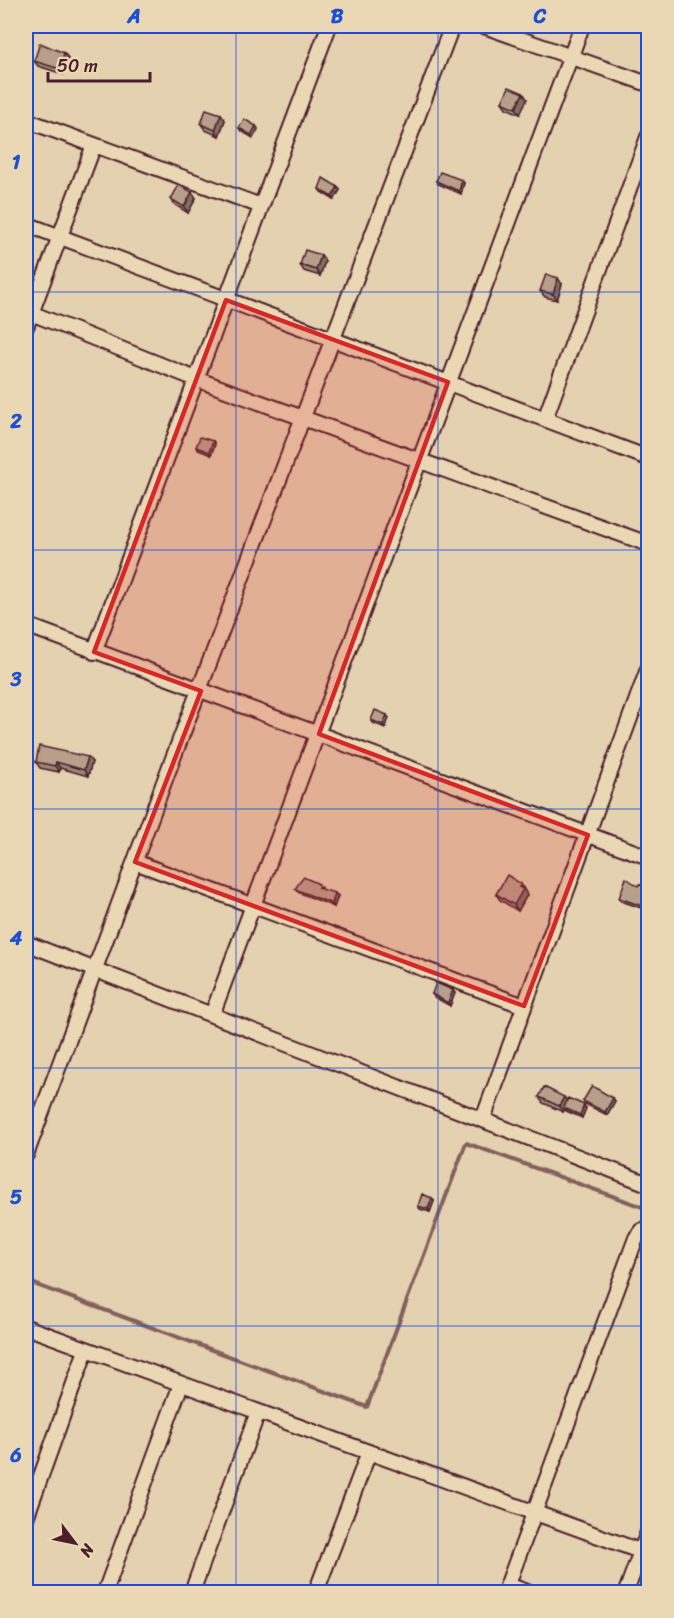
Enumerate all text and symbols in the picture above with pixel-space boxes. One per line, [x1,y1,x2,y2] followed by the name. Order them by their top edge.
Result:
[126,0,141,34] text: A
[331,0,344,34] text: B
[533,0,547,34] text: C
[48,45,150,83] scale bar
[57,50,98,82] text: 50 m
[12,145,21,180] text: 1
[9,404,22,439] text: 2
[10,662,22,697] text: 3
[9,921,23,956] text: 4
[10,1180,22,1215] text: 5
[9,1438,22,1473] text: 6
[45,1513,105,1573] north arrow
[72,1537,103,1564] text: N

